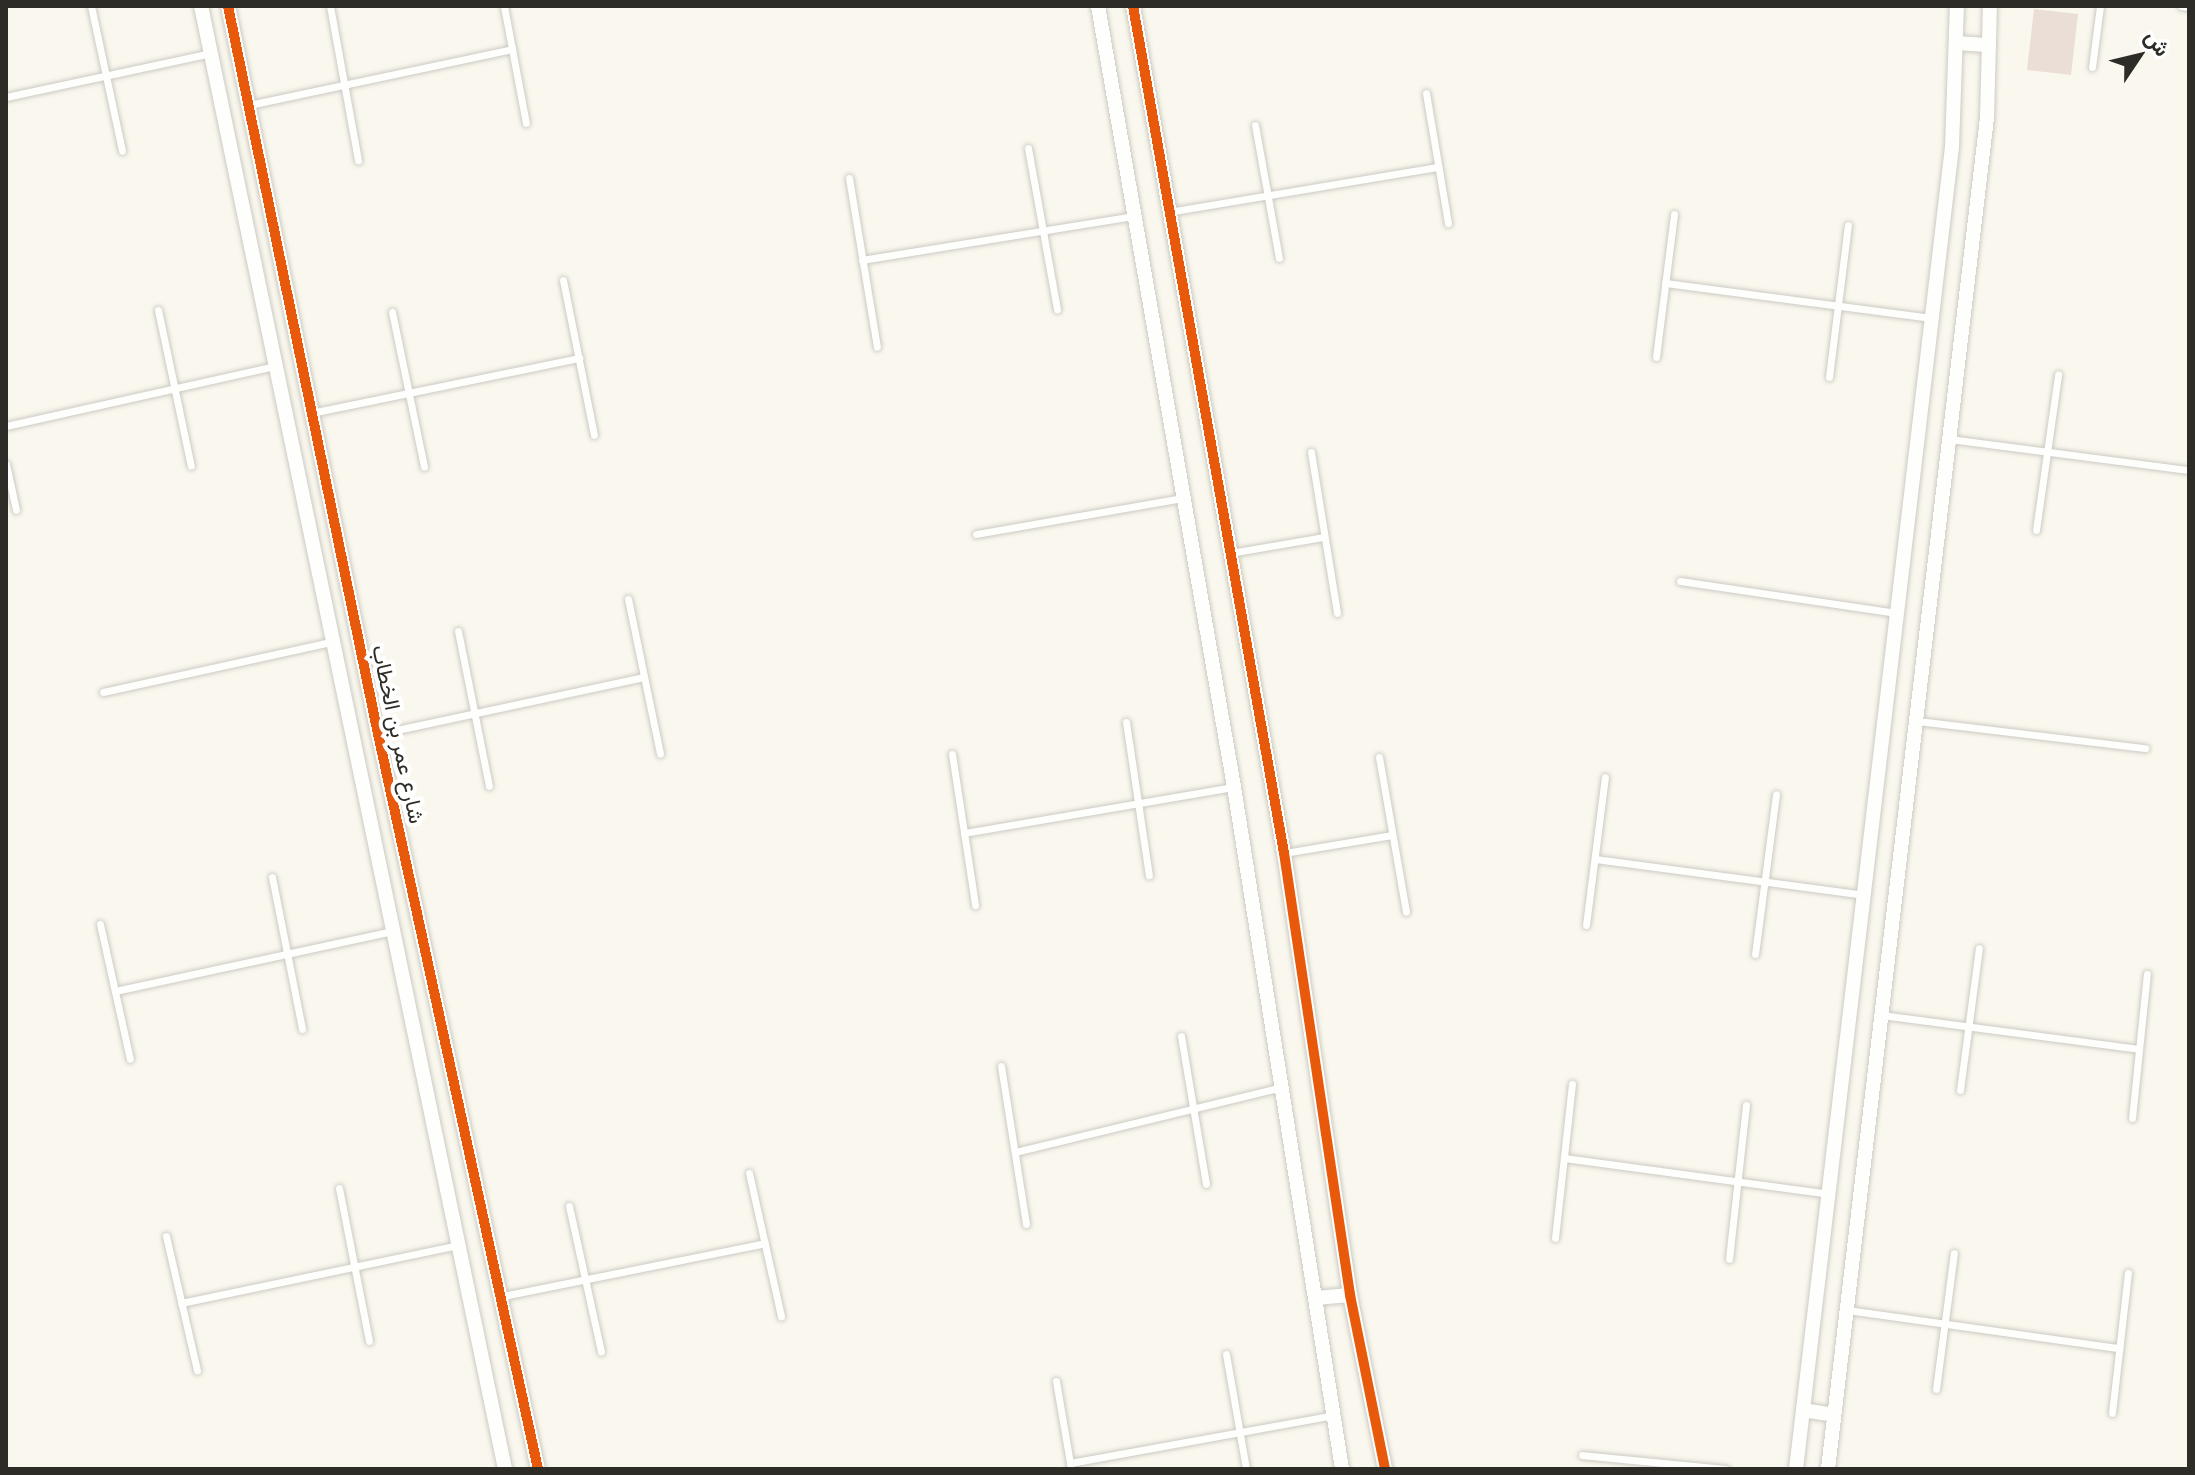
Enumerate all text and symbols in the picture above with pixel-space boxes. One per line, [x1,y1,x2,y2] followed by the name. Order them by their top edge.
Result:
[2099,16,2179,96] north arrow
[2139,23,2179,62] text: ش
[367,642,431,826] street label: شارع عمر بن الخطاب

